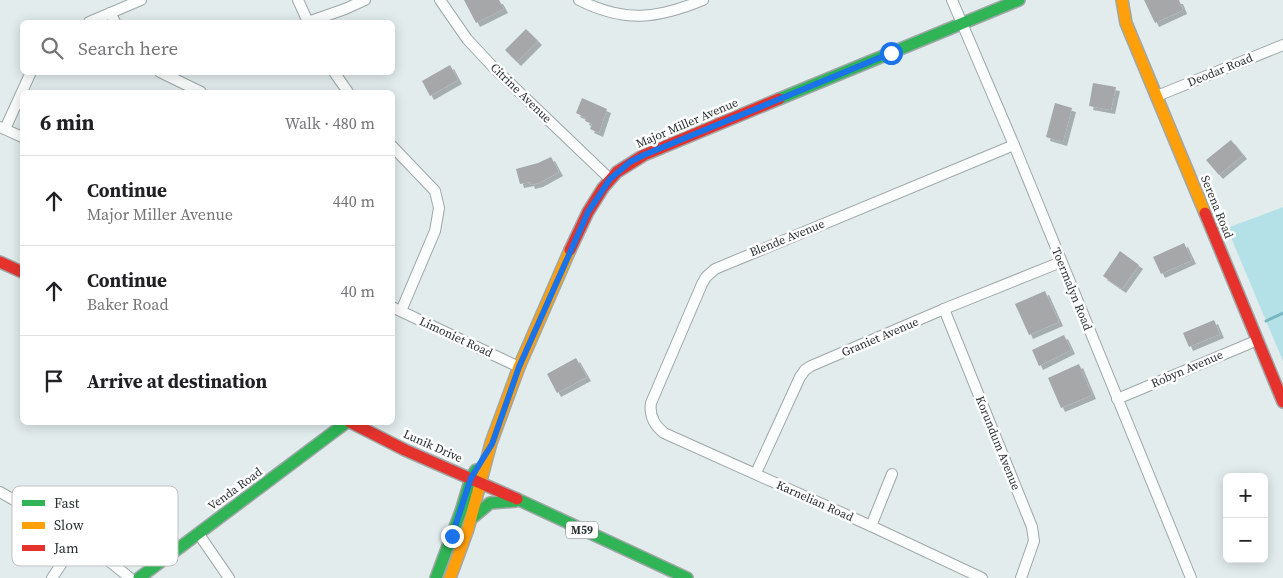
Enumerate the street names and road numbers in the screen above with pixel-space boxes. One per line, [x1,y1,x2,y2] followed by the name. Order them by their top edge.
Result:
[1185,50,1255,90] street label: Deodar Road
[487,60,555,126] street label: Citrine Avenue
[634,94,740,152] street label: Major Miller Avenue
[1197,173,1237,241] street label: Serena Road
[747,216,827,260] street label: Blende Avenue
[1048,245,1096,333] street label: Toermalyn Road
[417,313,495,361] street label: Limoniet Road
[839,314,921,360] street label: Graniet Avenue
[1149,347,1225,391] street label: Robyn Avenue
[972,393,1024,493] street label: Korundum Avenue
[401,426,465,466] street label: Lunik Drive
[205,464,266,514] street label: Venda Road
[774,477,856,525] street label: Karnelian Road
[566,522,598,538] road number: M59

